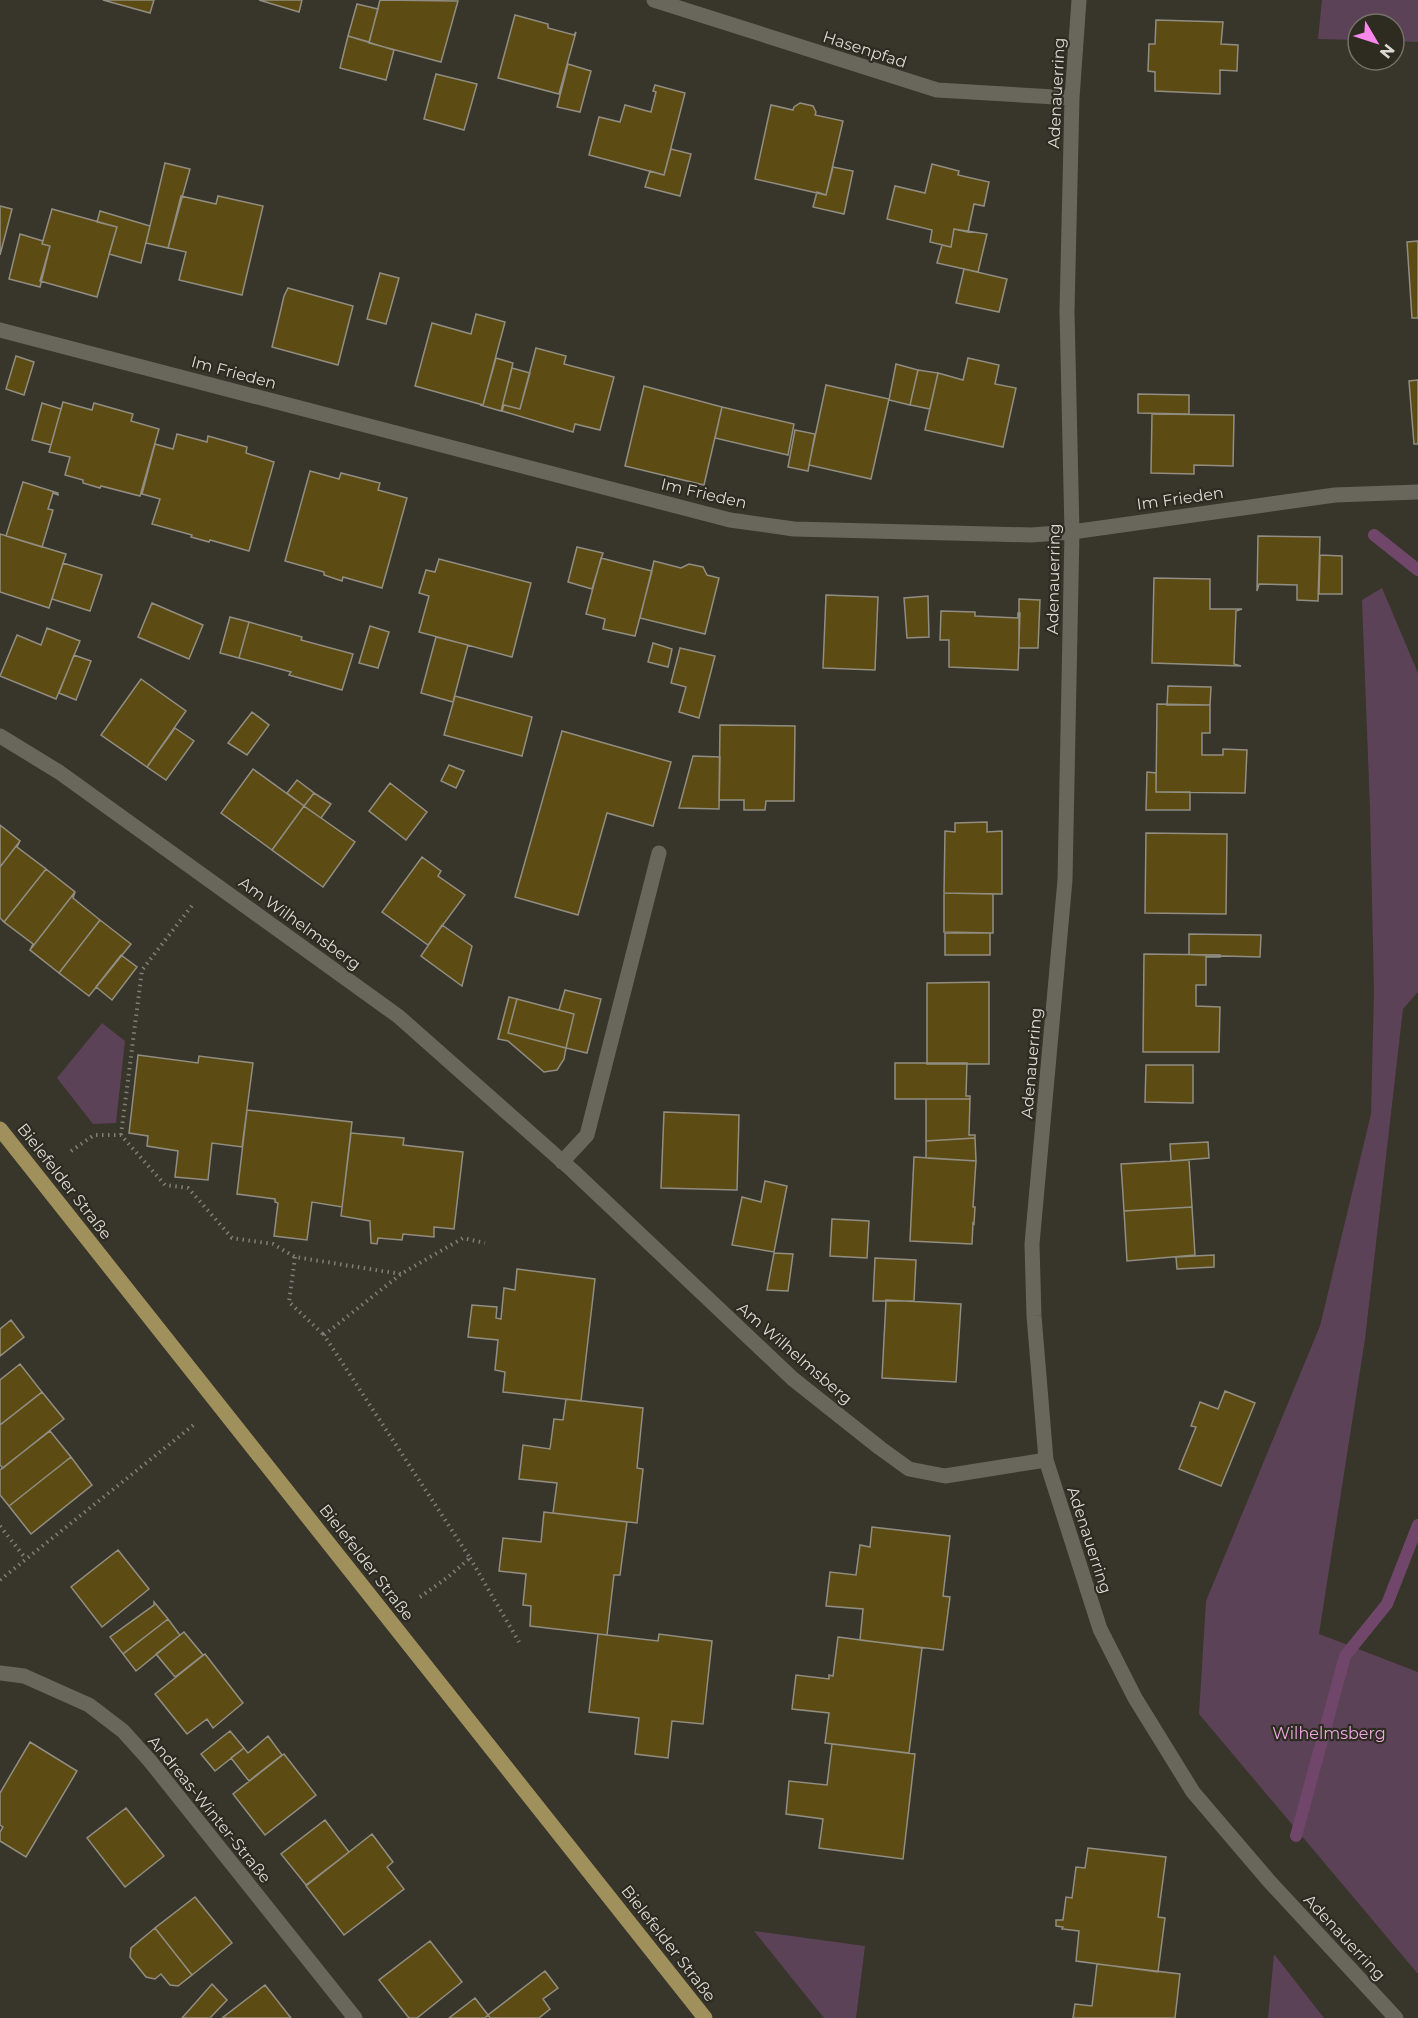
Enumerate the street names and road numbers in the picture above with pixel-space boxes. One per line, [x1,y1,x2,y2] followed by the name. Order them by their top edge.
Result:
[820,27,909,72] street label: Hasenpfad
[1044,37,1069,149] street label: Adenauerring
[189,352,279,393] street label: Im Frieden
[659,474,749,513] street label: Im Frieden
[1135,483,1225,514] street label: Im Frieden
[1043,523,1064,635] street label: Adenauerring
[235,873,364,974] street label: Am Wilhelmsberg
[1017,1007,1046,1119] street label: Adenauerring
[13,1119,116,1243] street label: Bielefelder Straße
[733,1298,856,1408] street label: Am Wilhelmsberg
[1063,1484,1116,1596] street label: Adenauerring
[315,1500,418,1624] street label: Bielefelder Straße
[144,1732,275,1887] street label: Andreas-Winter-Straße
[617,1881,720,2005] street label: Bielefelder Straße
[1300,1890,1390,1985] street label: Adenauerring

